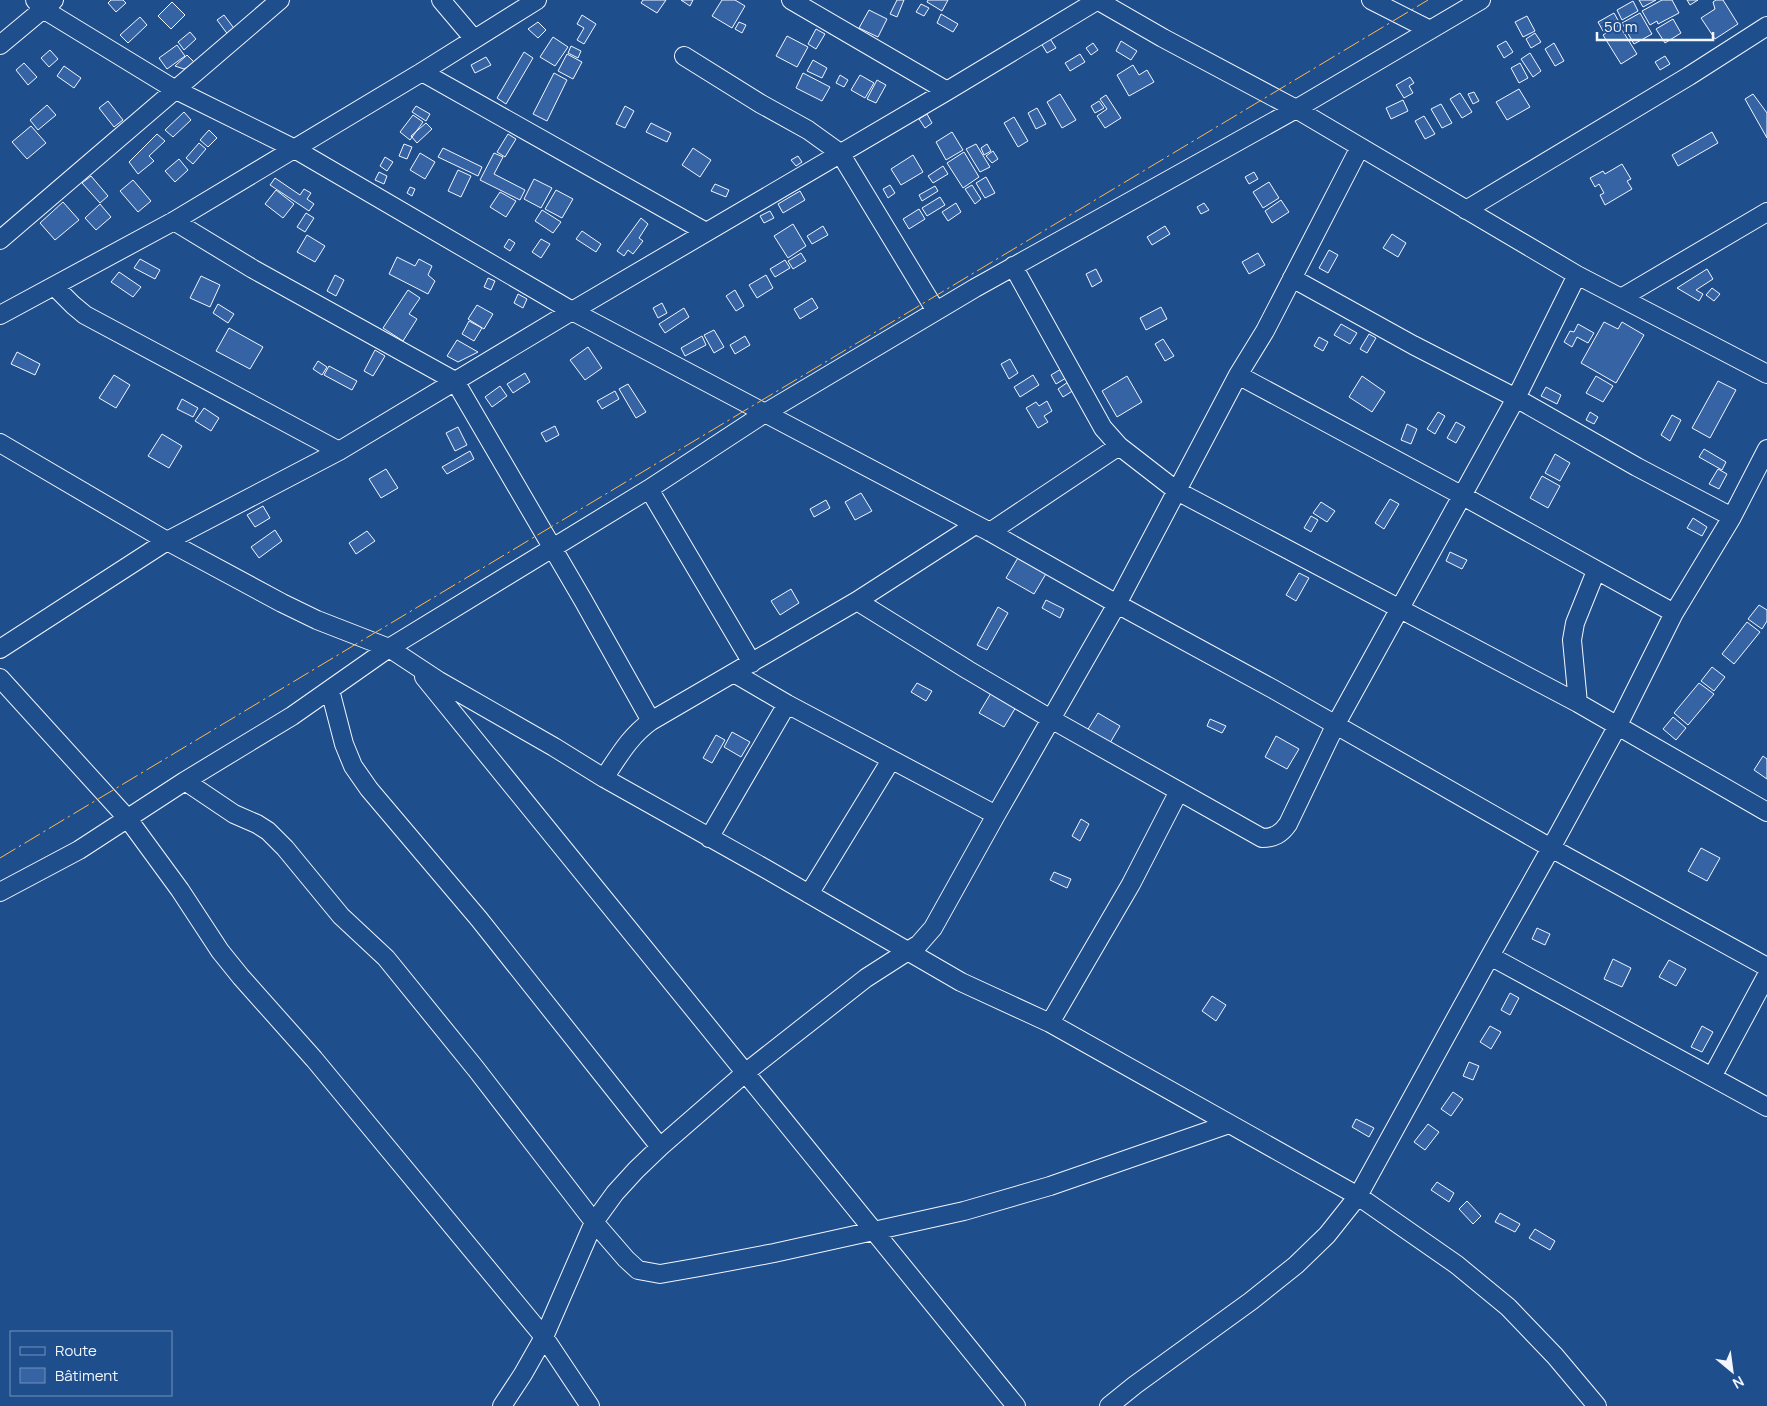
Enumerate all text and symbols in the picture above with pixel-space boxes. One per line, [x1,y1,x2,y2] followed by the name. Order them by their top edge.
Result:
[1597,10,1713,42] scale bar
[1604,16,1638,37] text: 50 m
[10,1331,172,1396] legend
[55,1340,97,1361] text: Route
[1707,1346,1757,1396] north arrow
[55,1365,118,1386] text: Bâtiment
[1730,1372,1748,1394] text: N

